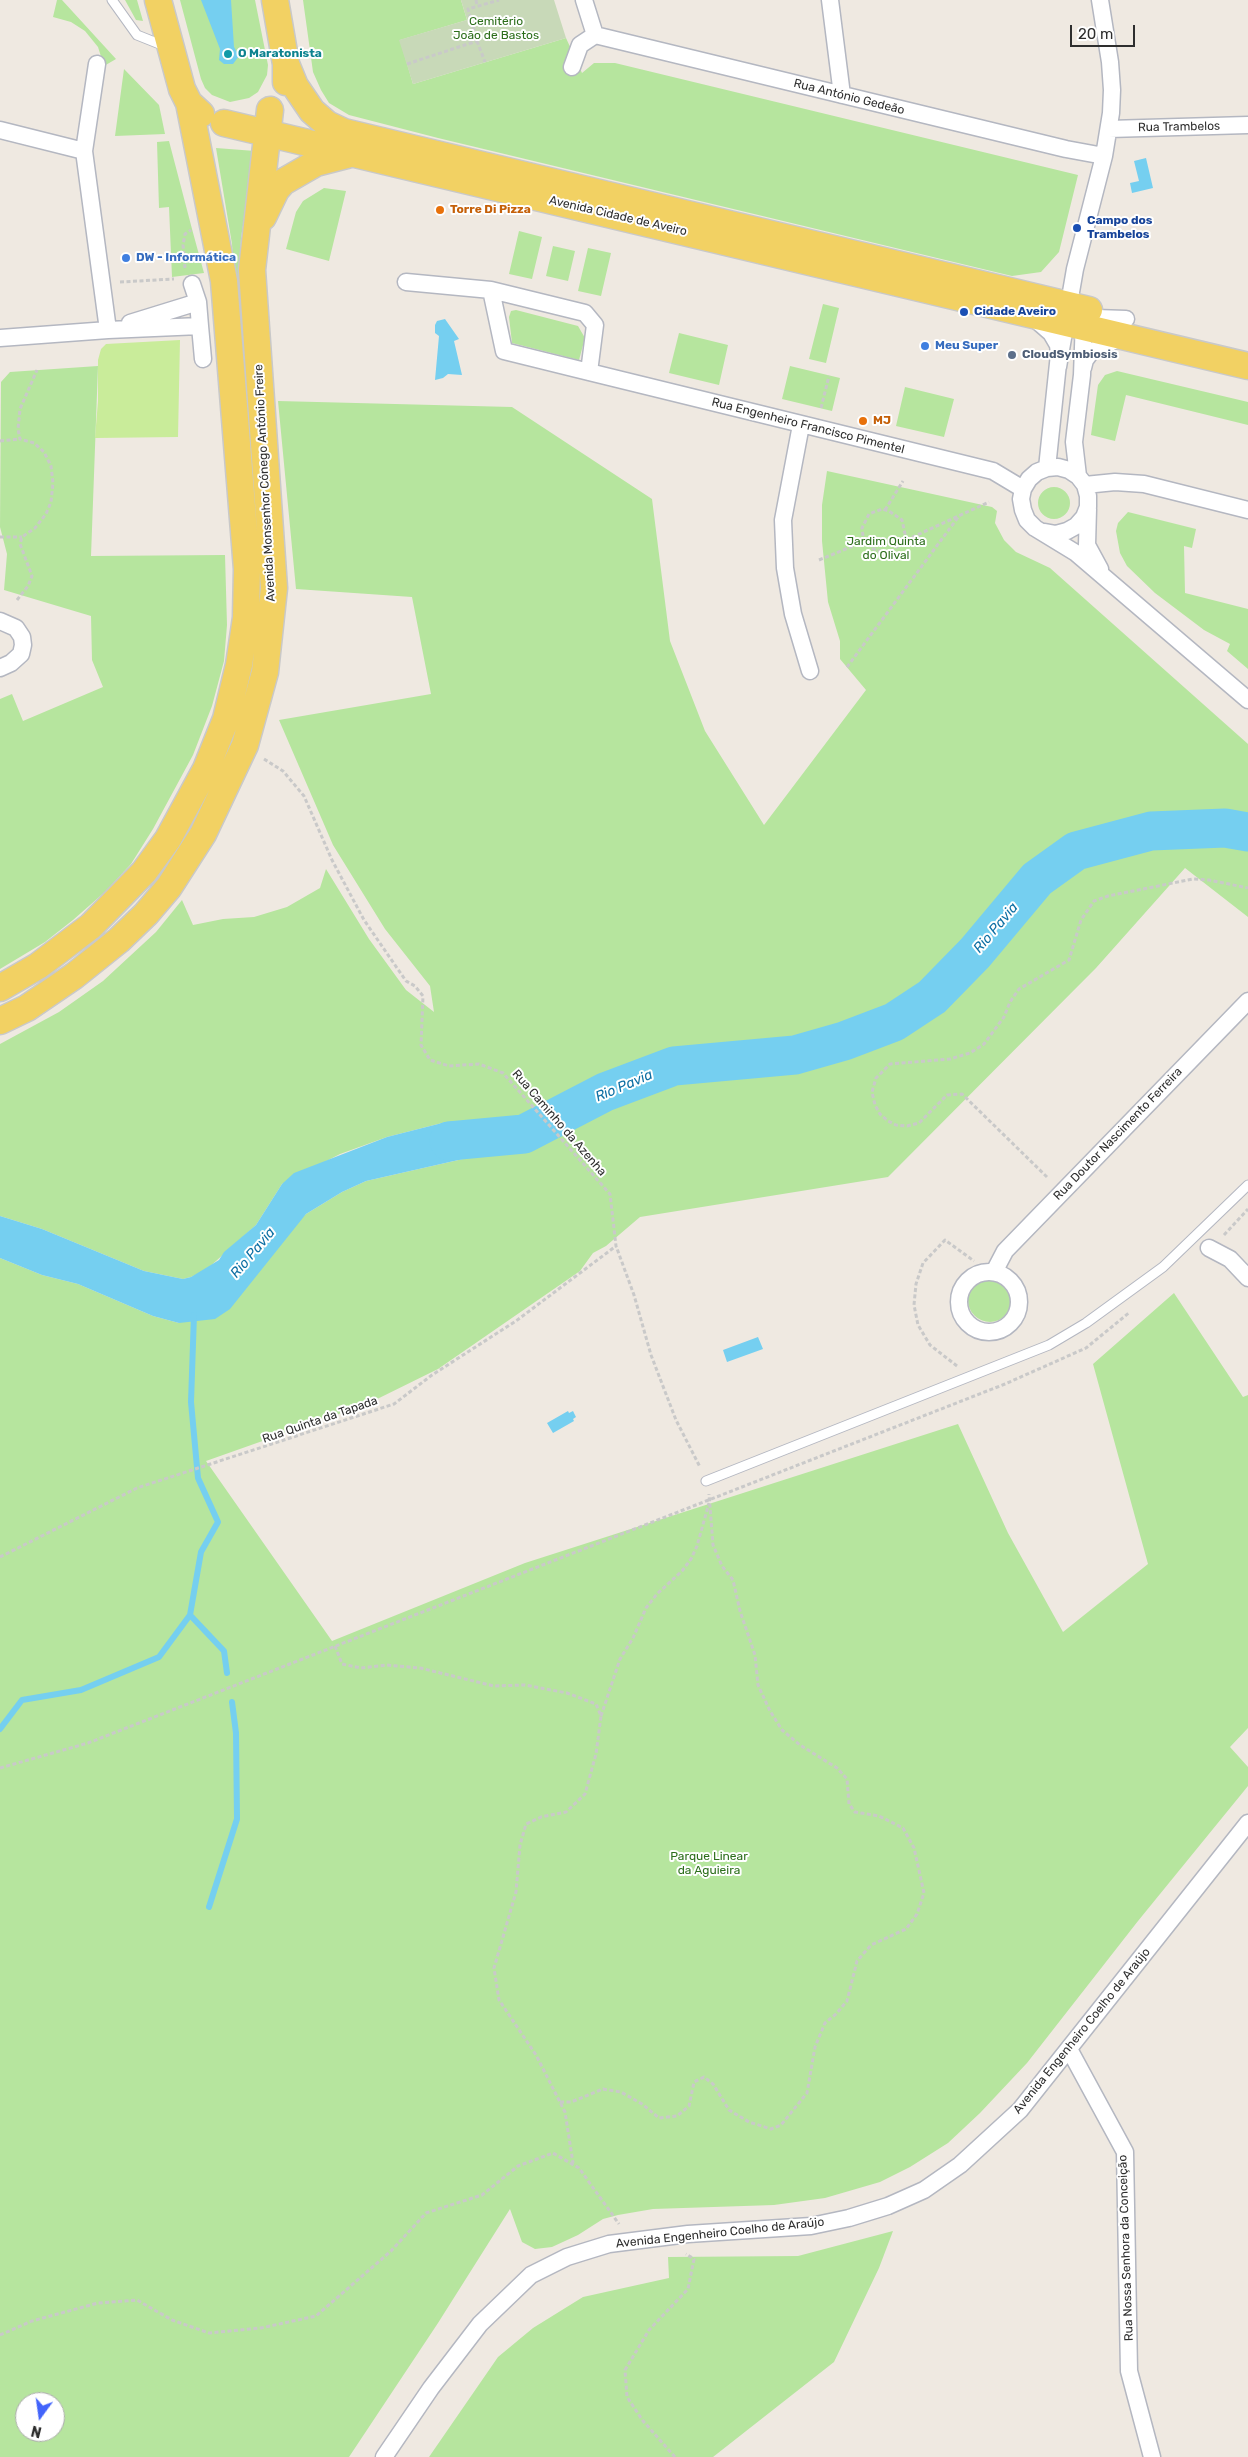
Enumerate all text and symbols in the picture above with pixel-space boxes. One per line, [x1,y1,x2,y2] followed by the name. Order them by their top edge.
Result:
[453,15,539,43] park label: Cemitério João de Bastos
[1073,15,1138,47] scale bar
[1078,25,1113,43] text: 20 m
[238,47,322,61] place label: O Maratonista
[222,48,234,60] marker: O Maratonista
[792,76,906,118] street label: Rua António Gedeão
[1138,119,1220,135] street label: Rua Trambelos
[548,193,688,239] street label: Avenida Cidade de Aveiro
[450,203,531,217] place label: Torre Di Pizza
[434,204,446,216] marker: Torre Di Pizza
[1087,214,1152,242] place label: Campo dos Trambelos
[1071,222,1083,234] marker: Campo dos Trambelos
[136,251,236,265] place label: DW - Informática
[120,252,132,264] marker: DW - Informática
[974,305,1056,319] place label: Cidade Aveiro
[958,306,970,318] marker: Cidade Aveiro
[935,339,998,353] place label: Meu Super
[919,340,931,352] marker: Meu Super
[1022,348,1118,362] place label: CloudSymbiosis
[1006,349,1018,361] marker: CloudSymbiosis
[252,364,278,602] street label: Avenida Monsenhor Cónego António Freire
[710,395,906,457] street label: Rua Engenheiro Francisco Pimentel
[873,414,891,428] place label: MJ
[857,415,869,427] marker: MJ
[846,535,926,563] park label: Jardim Quinta do Olival
[970,899,1022,957] water label: Rio Pavia
[1051,1065,1185,1203] street label: Rua Doutor Nascimento Ferreira
[593,1066,655,1106] water label: Rio Pavia
[509,1067,609,1179] street label: Rua Caminho da Azenha
[227,1224,279,1282] water label: Rio Pavia
[260,1393,380,1447] street label: Rua Quinta da Tapada
[670,1850,748,1878] park label: Parque Linear da Aguieira
[1011,1945,1153,2117] street label: Avenida Engenheiro Coelho de Araújo
[1116,2155,1136,2341] street label: Rua Nossa Senhora da Conceição
[615,2215,825,2251] street label: Avenida Engenheiro Coelho de Araújo
[15,2392,65,2442] north arrow
[30,2422,43,2441] text: N

